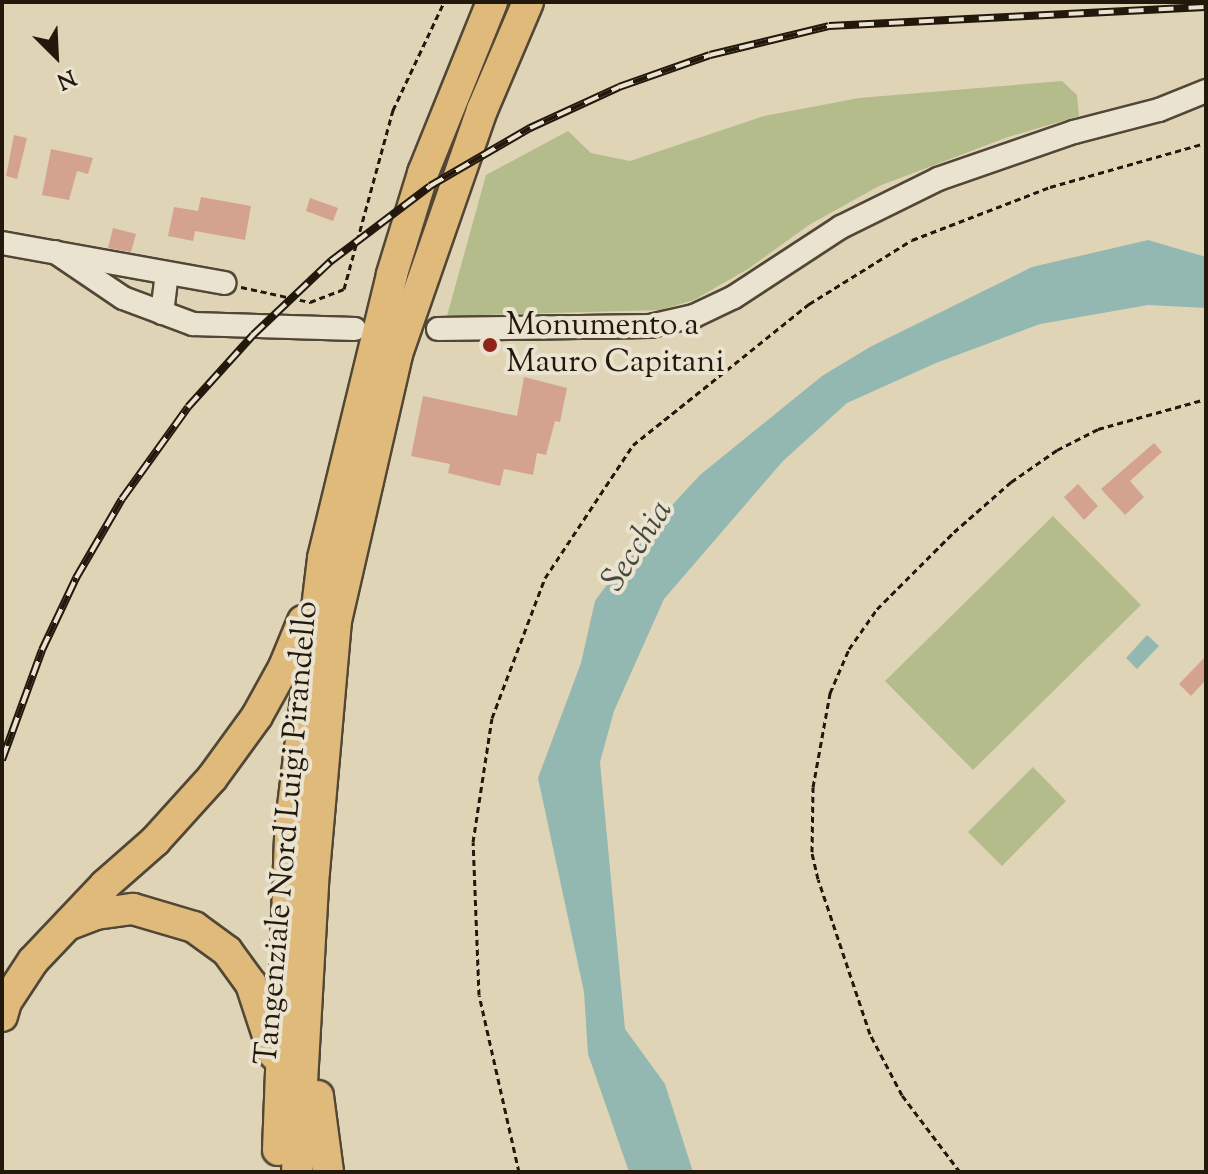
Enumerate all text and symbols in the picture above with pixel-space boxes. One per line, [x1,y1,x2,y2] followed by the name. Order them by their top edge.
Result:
[16,16,96,96] north arrow
[51,60,80,96] text: N
[506,308,725,383] place label: Monumento a Mauro Capitani
[481,336,499,354] marker: Monumento a Mauro Capitani
[594,493,682,599] water label: Secchia
[249,599,327,1067] street label: Tangenziale Nord Luigi Pirandello

